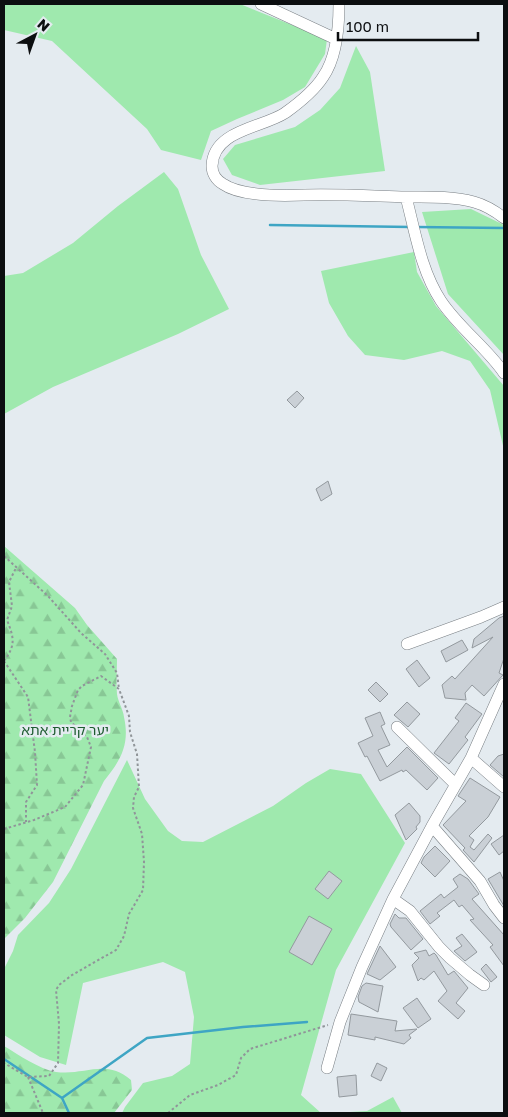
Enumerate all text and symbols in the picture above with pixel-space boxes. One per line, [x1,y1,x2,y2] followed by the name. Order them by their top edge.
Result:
[10,10,60,60] north arrow
[338,10,478,42] scale bar
[34,15,53,35] text: N
[346,17,389,35] text: 100 m
[21,721,109,738] park label: יער קריית אתא

